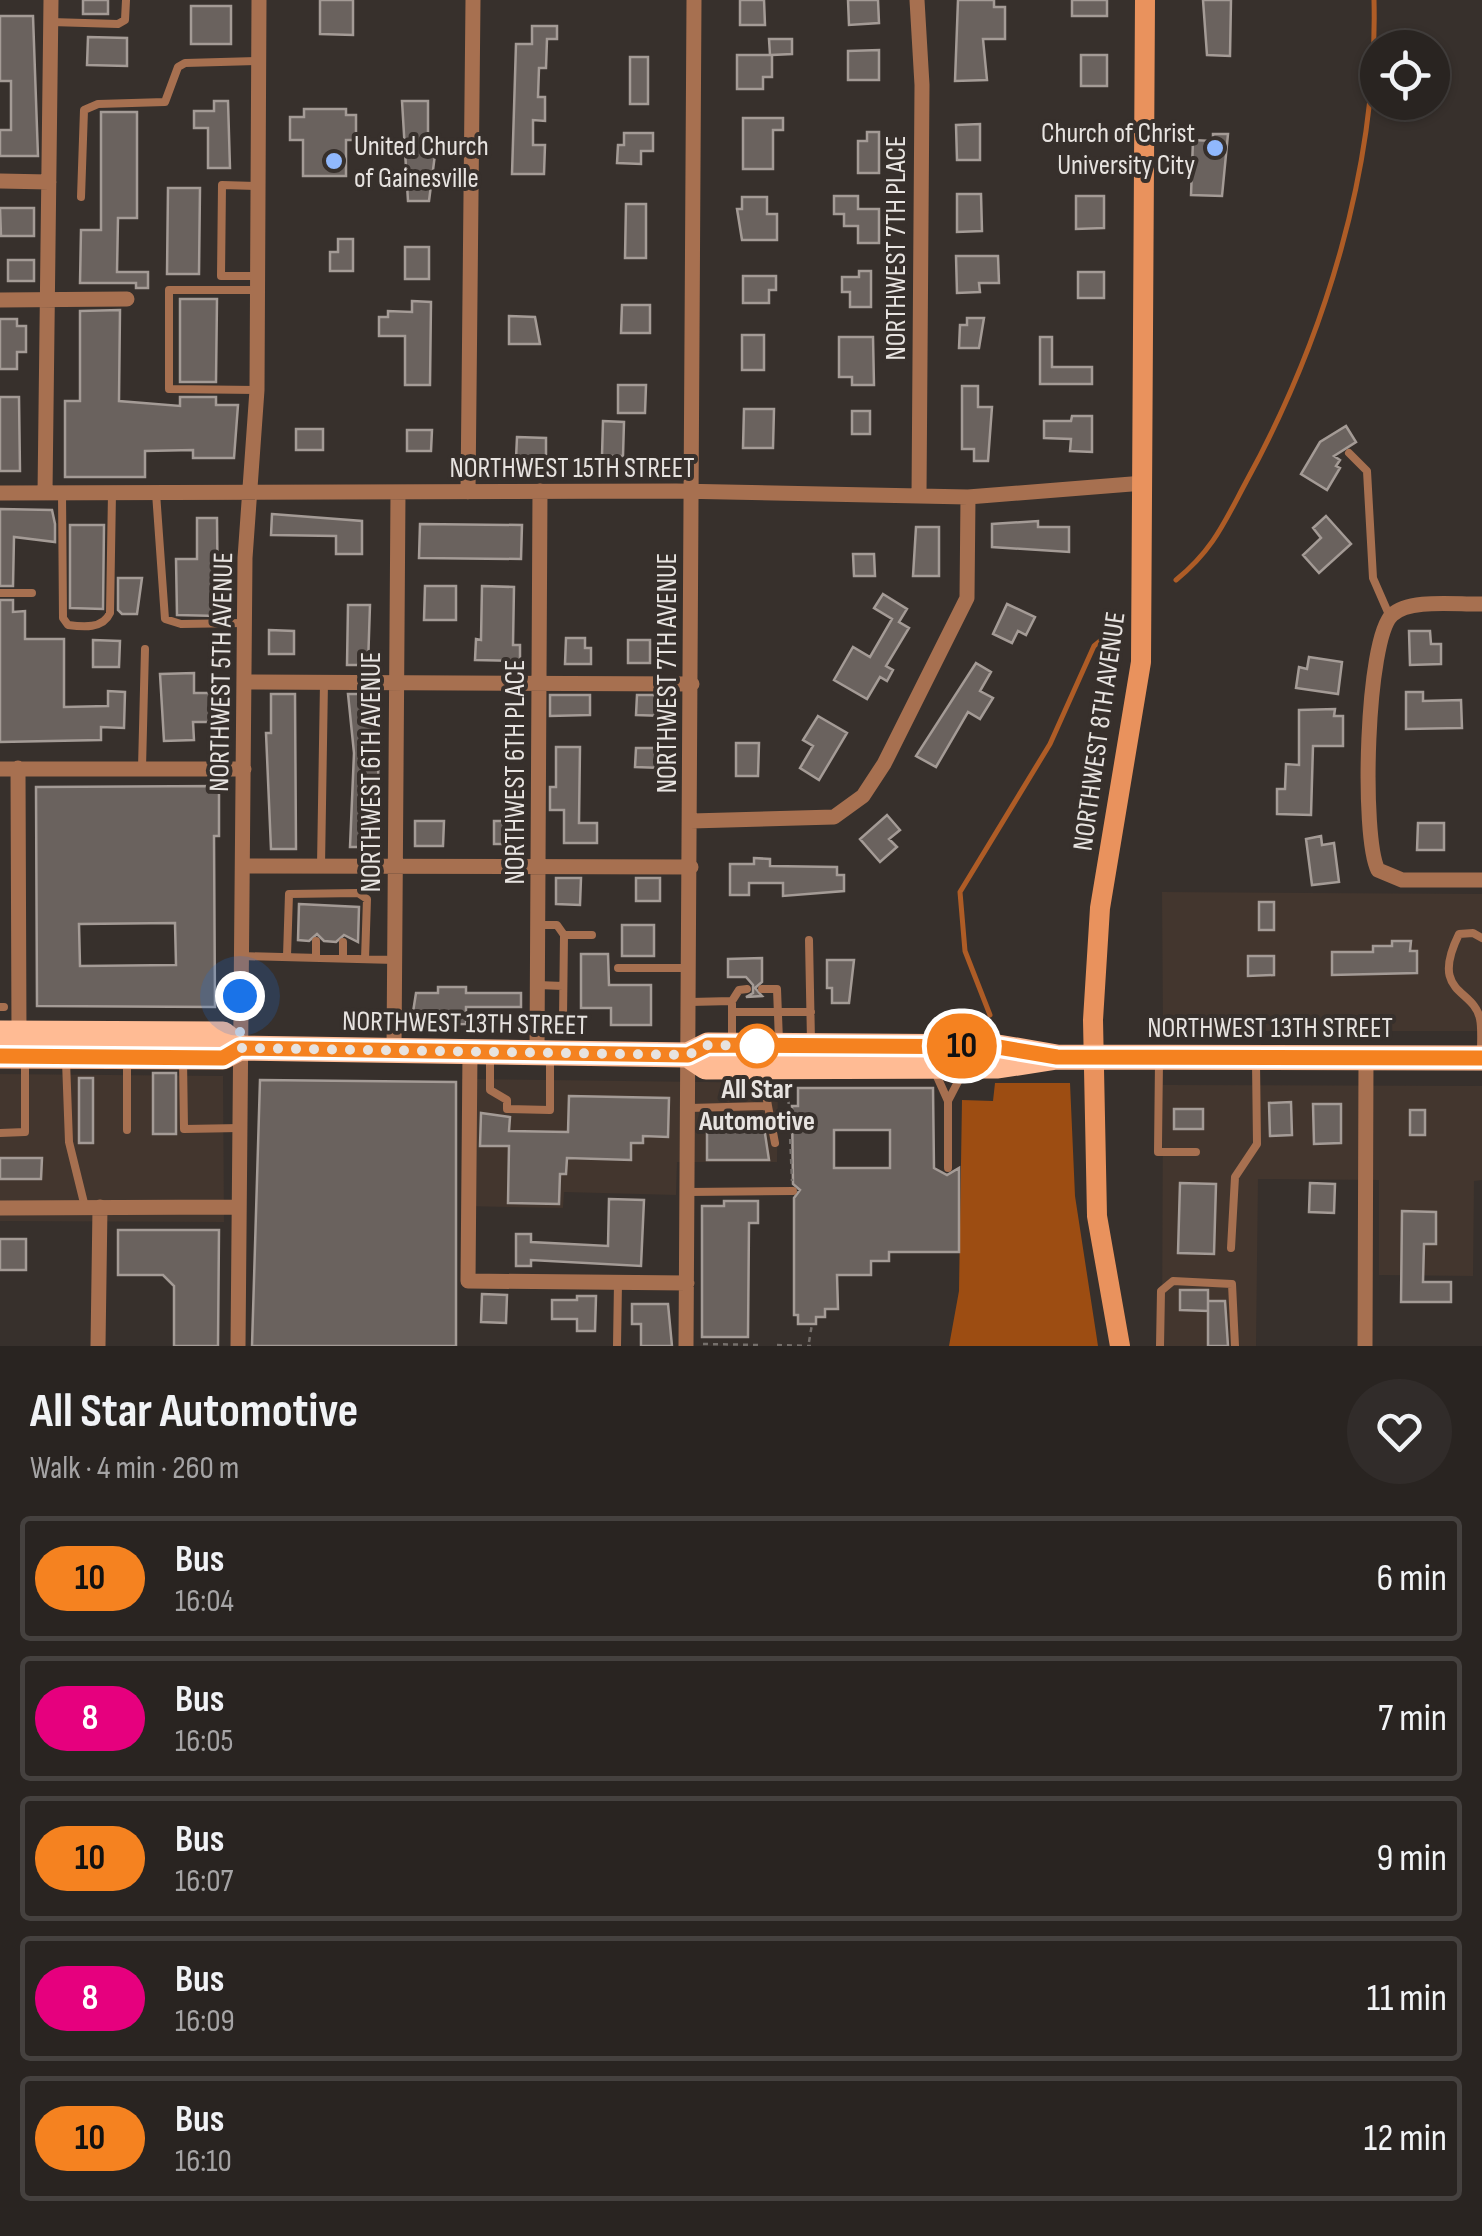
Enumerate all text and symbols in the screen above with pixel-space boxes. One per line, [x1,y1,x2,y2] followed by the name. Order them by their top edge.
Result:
[1360,30,1450,120] map controls
[1360,30,1450,120] button: locate
[1041,117,1195,182] place label: Church of Christ University City
[354,130,489,195] place label: United Church of Gainesville
[880,136,913,360] street label: NORTHWEST 7TH PLACE
[1204,137,1226,159] marker: Church of Christ University City
[323,150,345,172] marker: United Church of Gainesville
[449,452,695,485] street label: NORTHWEST 15TH STREET
[203,552,240,792] street label: NORTHWEST 5TH AVENUE
[651,553,684,793] street label: NORTHWEST 7TH AVENUE
[1066,610,1133,853] street label: NORTHWEST 8TH AVENUE
[355,652,388,892] street label: NORTHWEST 6TH AVENUE
[499,660,532,884] street label: NORTHWEST 6TH PLACE
[215,971,265,1021] your location
[342,1005,588,1042] street label: NORTHWEST 13TH STREET
[1147,1012,1393,1045] street label: NORTHWEST 13TH STREET
[917,1014,1007,1078] line badge: 10
[736,1025,778,1067] marker: All Star Automotive
[947,1025,977,1068] text: 10
[698,1073,815,1138] place label: All Star Automotive
[1347,1379,1452,1484] button: heart
[30,1383,358,1440] text: All Star Automotive
[30,1449,239,1488] text: Walk · 4 min · 260 m
[175,1537,224,1582] text: Bus
[1377,1556,1447,1601] text: 6 min
[75,1557,105,1600] text: 10
[175,1582,234,1621] text: 16:04
[175,1677,224,1722] text: Bus
[1378,1696,1447,1741] text: 7 min
[82,1697,98,1740] text: 8
[175,1722,233,1761] text: 16:05
[175,1817,224,1862] text: Bus
[1376,1836,1447,1881] text: 9 min
[75,1837,105,1880] text: 10
[175,1862,233,1901] text: 16:07
[175,1957,224,2002] text: Bus
[1367,1976,1447,2021] text: 11 min
[82,1977,98,2020] text: 8
[175,2002,235,2041] text: 16:09
[175,2097,224,2142] text: Bus
[1364,2116,1447,2161] text: 12 min
[75,2117,105,2160] text: 10
[175,2142,232,2181] text: 16:10

